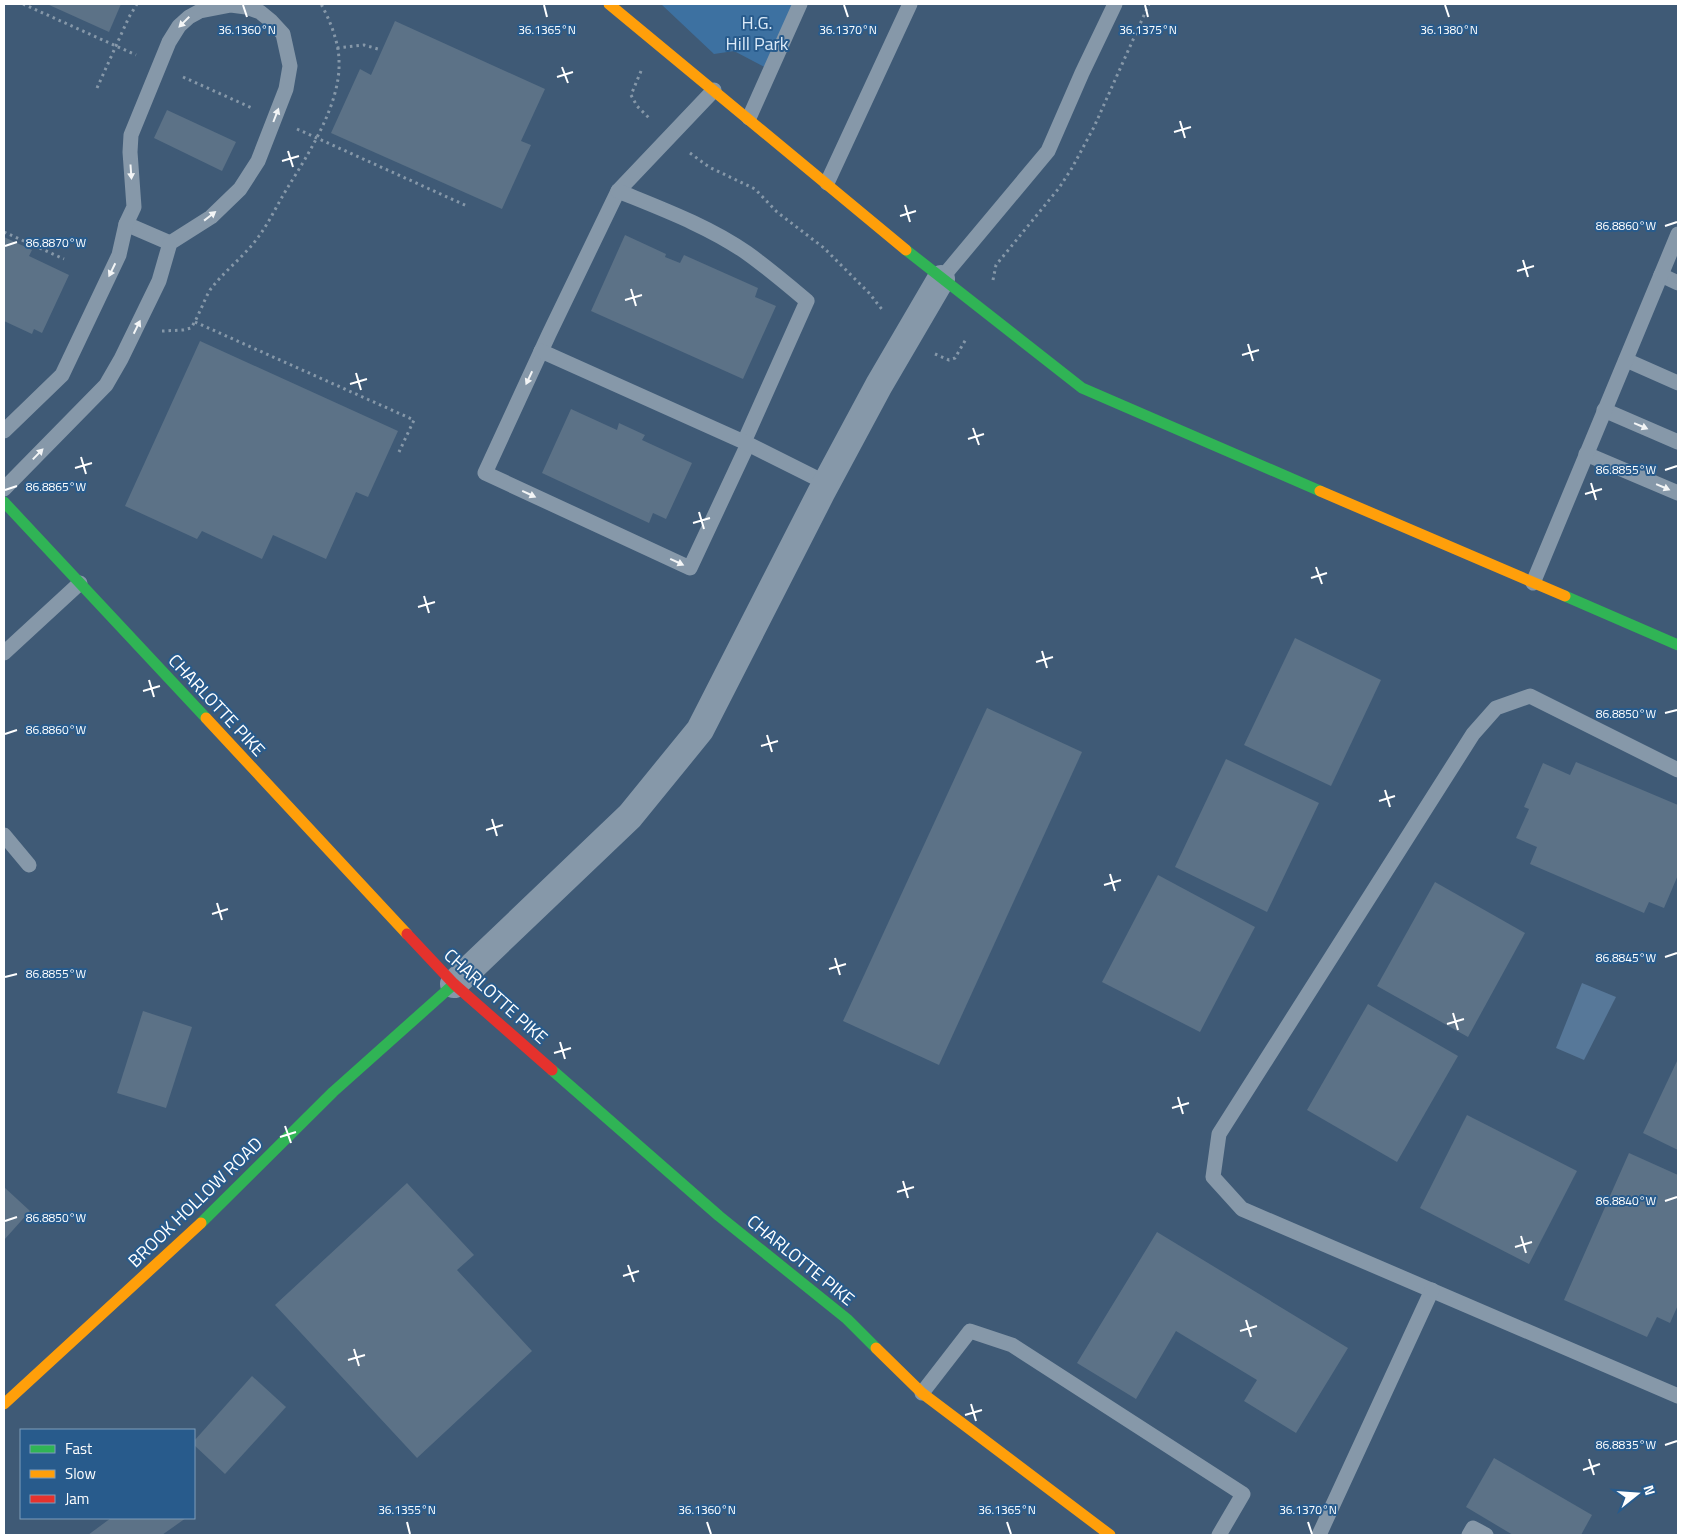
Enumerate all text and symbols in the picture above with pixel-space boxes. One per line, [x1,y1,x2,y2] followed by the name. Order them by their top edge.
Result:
[726,9,789,57] park label: H.G. Hill Park
[178,16,190,28] one-way arrow
[218,20,276,39] text: 36.1360°N
[518,20,576,39] text: 36.1365°N
[819,20,877,39] text: 36.1370°N
[1119,20,1177,39] text: 36.1375°N
[1420,20,1478,39] text: 36.1380°N
[273,108,280,123] one-way arrow
[127,164,135,180] one-way arrow
[204,211,217,222] one-way arrow
[1596,216,1656,235] text: 86.8860°W
[26,233,86,252] text: 86.8870°W
[108,263,116,277] one-way arrow
[133,320,141,334] one-way arrow
[524,371,532,385] one-way arrow
[1634,422,1649,430] one-way arrow
[31,448,43,460] one-way arrow
[1596,460,1656,479] text: 86.8855°W
[26,477,86,496] text: 86.8865°W
[1656,483,1670,491] one-way arrow
[522,490,536,498] one-way arrow
[670,558,684,566] one-way arrow
[162,648,272,762] street label: CHARLOTTE PIKE
[1596,704,1656,723] text: 86.8850°W
[26,720,86,739] text: 86.8860°W
[438,942,554,1050] street label: CHARLOTTE PIKE
[1596,948,1656,967] text: 86.8845°W
[26,964,86,983] text: 86.8855°W
[122,1131,268,1273] street label: BROOK HOLLOW ROAD
[1596,1191,1656,1210] text: 86.8840°W
[26,1208,86,1227] text: 86.8850°W
[741,1208,861,1312] street label: CHARLOTTE PIKE
[20,1429,195,1519] legend
[1596,1435,1656,1454] text: 86.8835°W
[65,1437,93,1460] text: Fast
[65,1462,96,1485] text: Slow
[1612,1469,1662,1519] north arrow
[1638,1482,1661,1498] text: N
[65,1487,89,1510] text: Jam
[378,1500,436,1519] text: 36.1355°N
[678,1500,736,1519] text: 36.1360°N
[978,1500,1036,1519] text: 36.1365°N
[1279,1500,1337,1519] text: 36.1370°N

